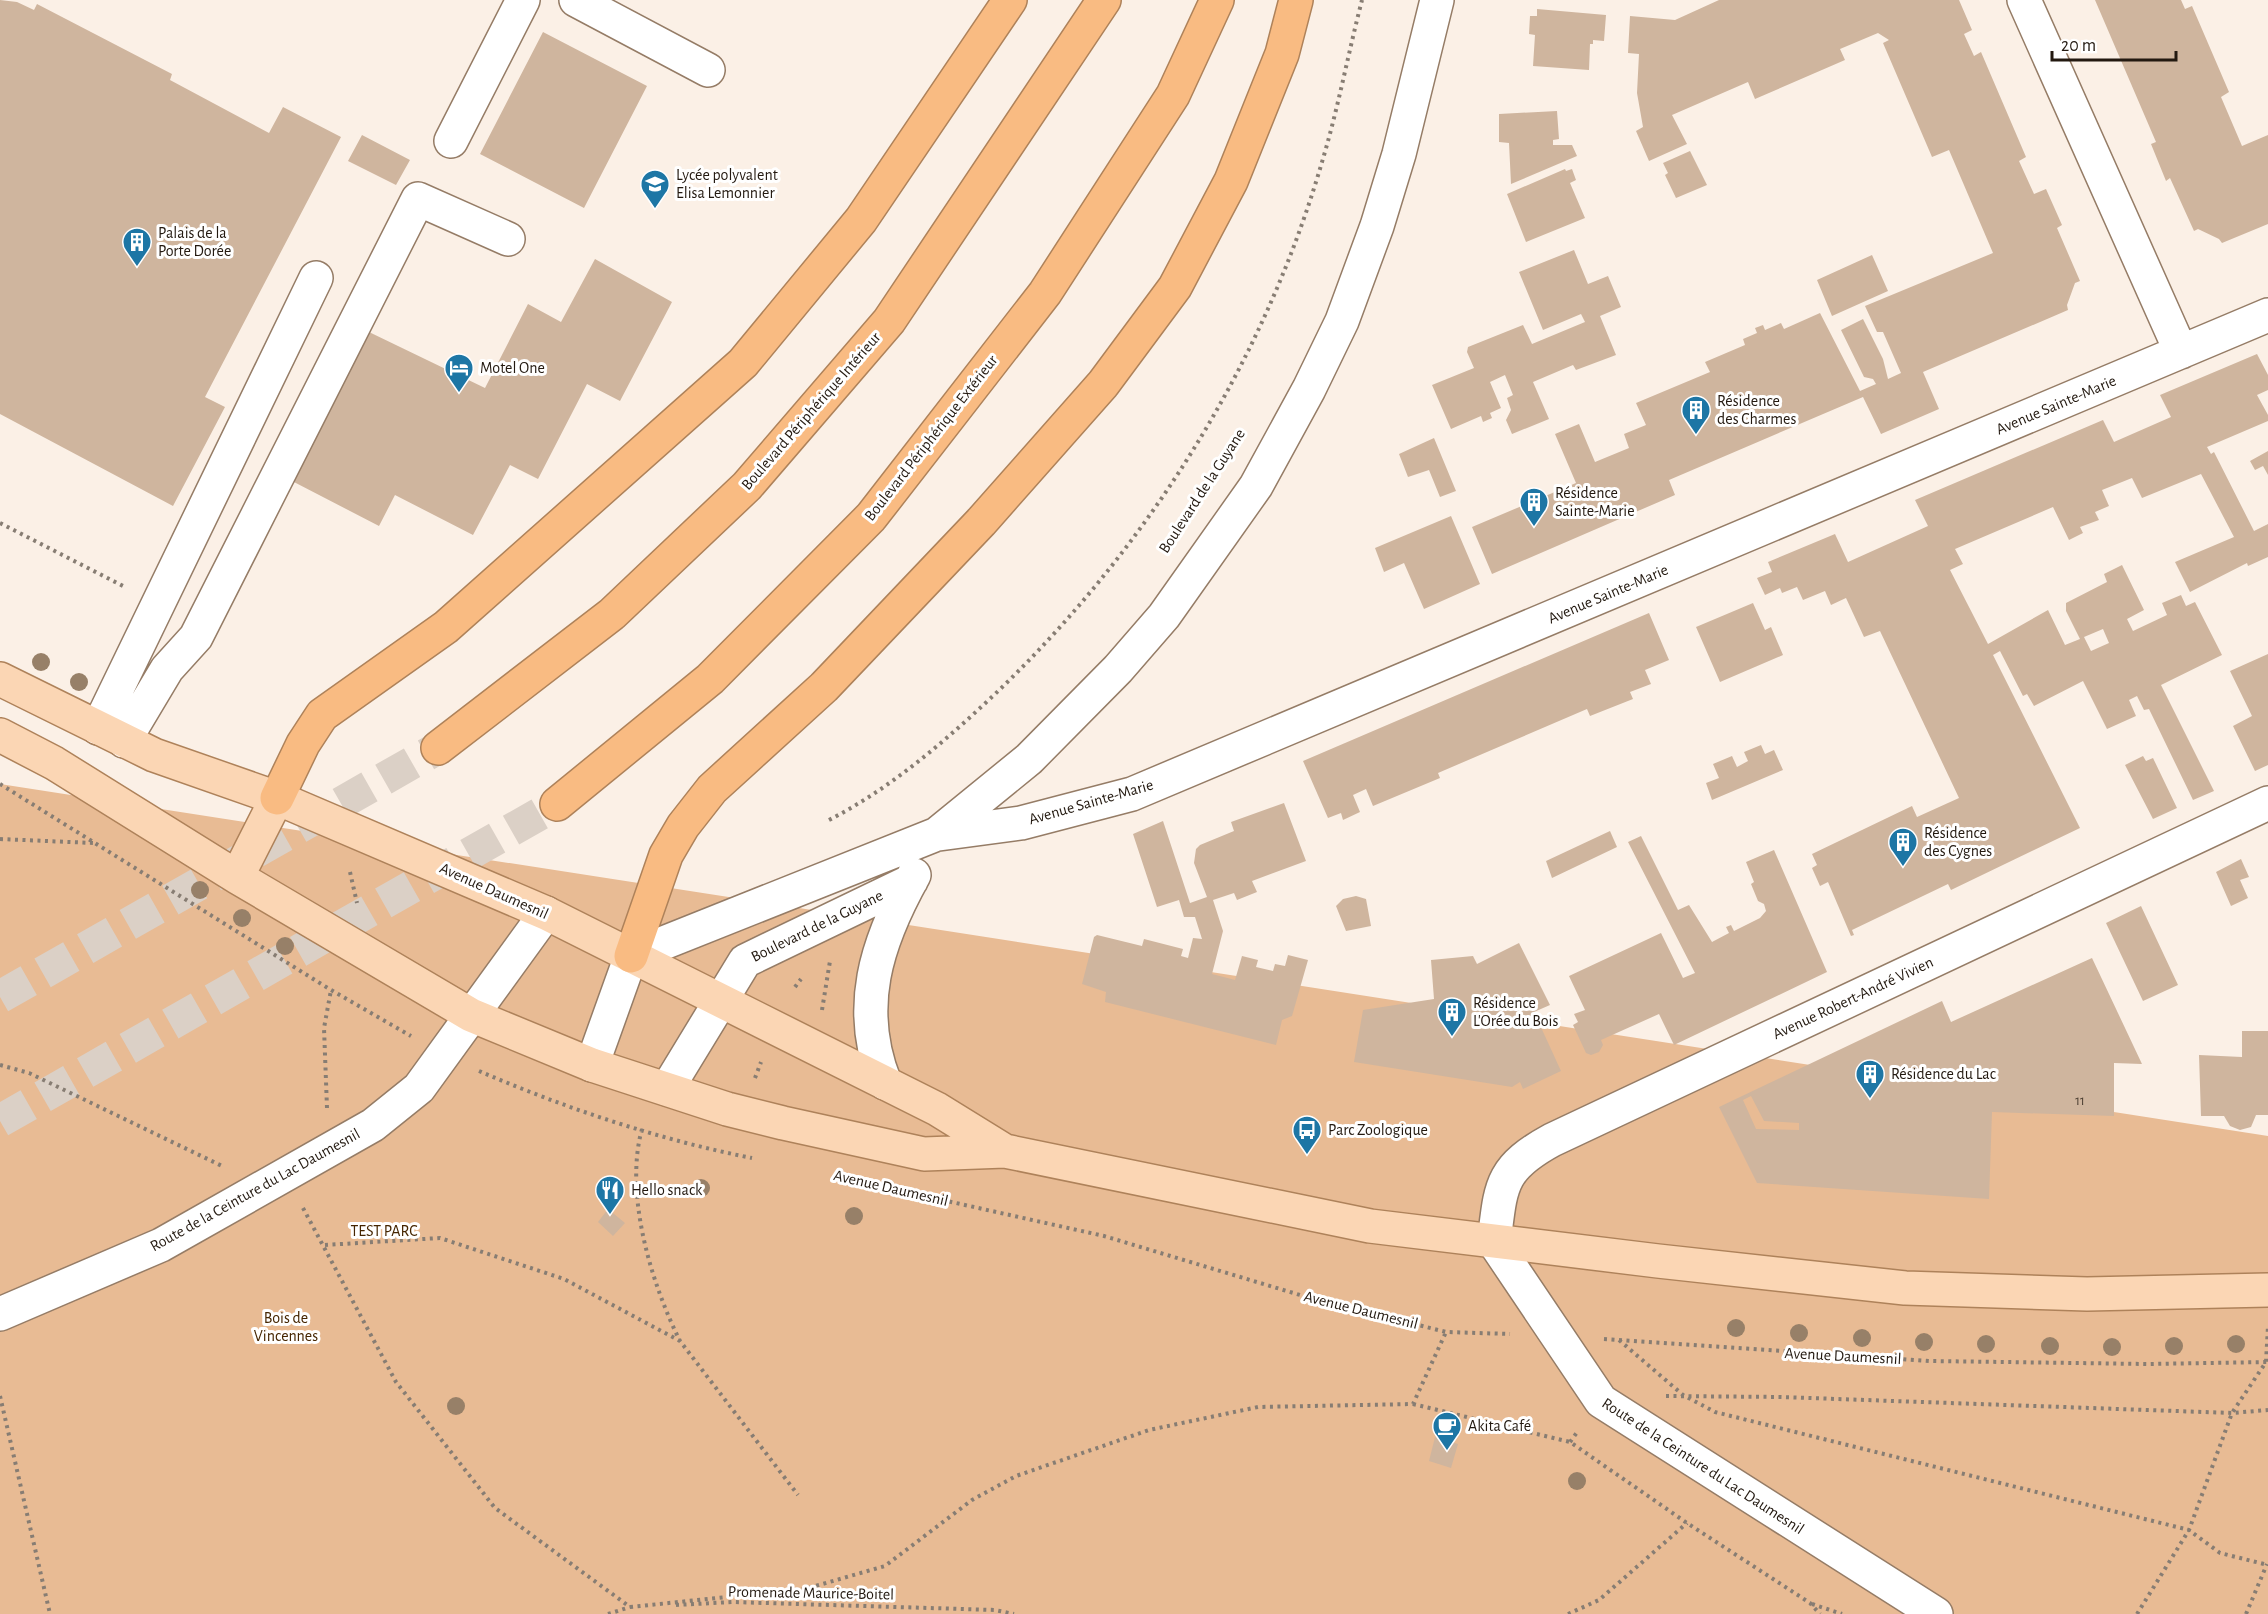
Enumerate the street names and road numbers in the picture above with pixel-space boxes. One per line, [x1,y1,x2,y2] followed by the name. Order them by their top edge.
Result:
[738,328,884,493] street label: Boulevard Périphérique Intérieur
[861,352,1001,524] street label: Boulevard Périphérique Extérieur
[1994,372,2118,438] street label: Avenue Sainte-Marie
[1156,426,1249,557] street label: Boulevard de la Guyane
[1546,561,1670,627] street label: Avenue Sainte-Marie
[1027,777,1155,827] street label: Avenue Sainte-Marie
[437,860,551,922] street label: Avenue Daumesnil
[749,887,886,966] street label: Boulevard de la Guyane
[1770,954,1936,1042] street label: Avenue Robert-André Vivien
[147,1126,363,1254] street label: Route de la Ceinture du Lac Daumesnil
[832,1167,950,1209] street label: Avenue Daumesnil
[1302,1288,1420,1332] street label: Avenue Daumesnil
[1784,1345,1902,1367] street label: Avenue Daumesnil
[1599,1395,1807,1537] street label: Route de la Ceinture du Lac Daumesnil
[728,1584,894,1602] street label: Promenade Maurice-Boitel

